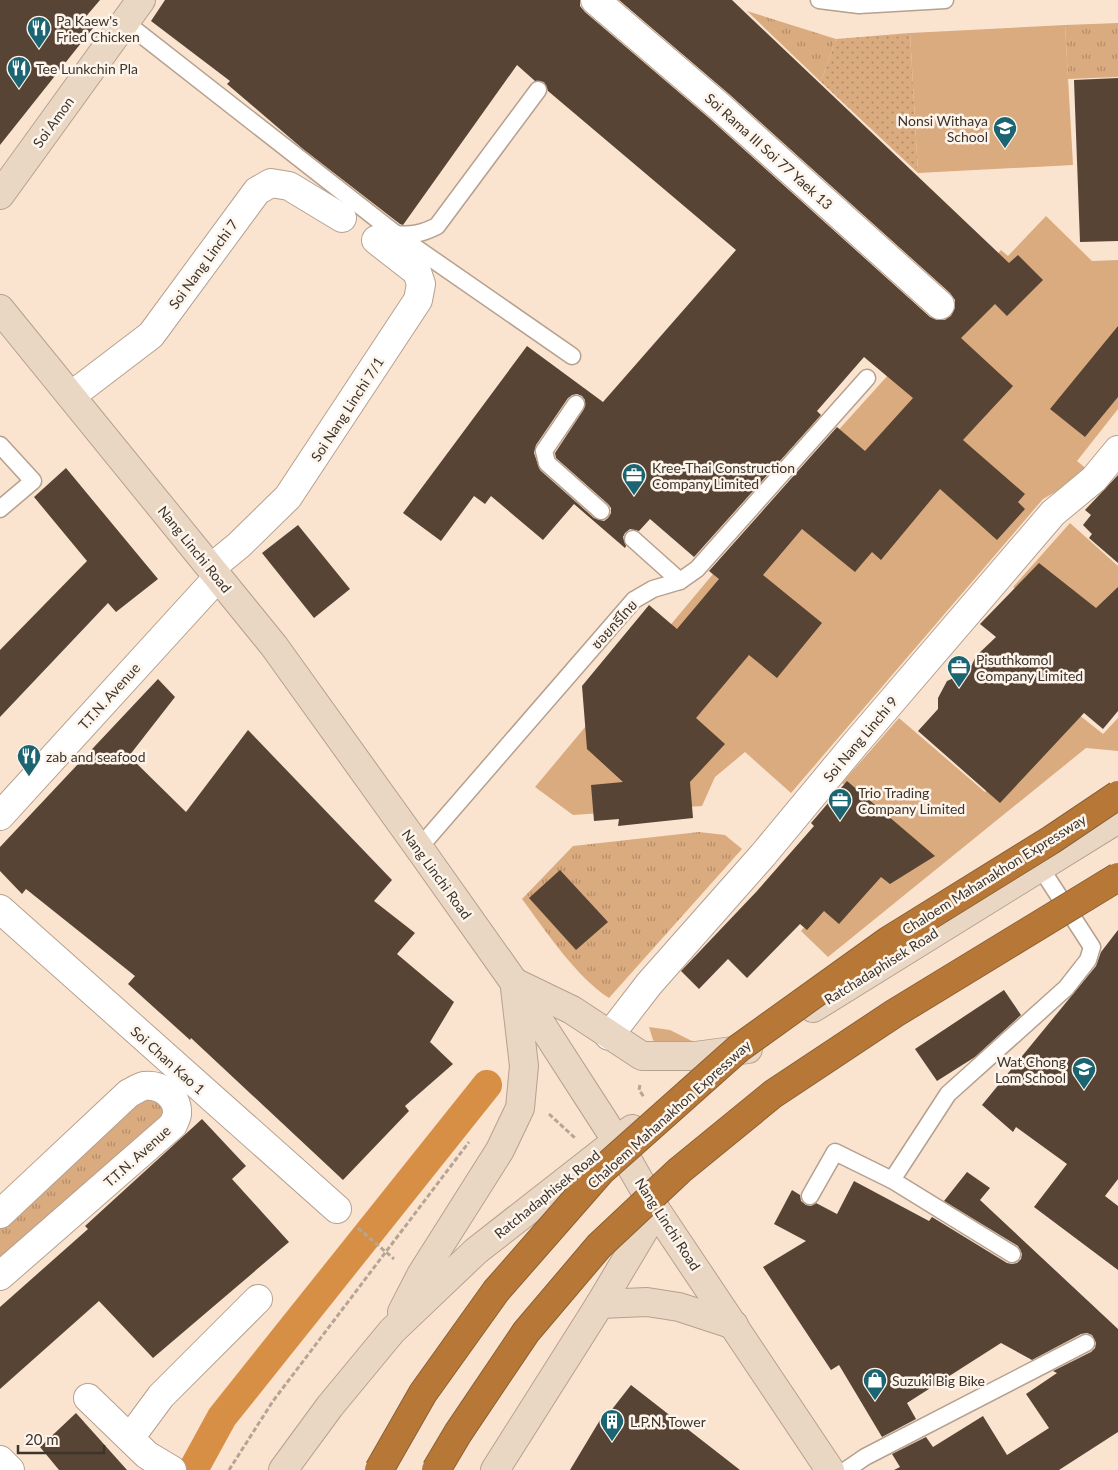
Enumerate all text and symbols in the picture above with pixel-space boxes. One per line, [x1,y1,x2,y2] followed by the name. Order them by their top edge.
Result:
[56,12,140,45] place label: Pa Kaew's Fried Chicken
[26,15,52,49] restaurant icon: Pa Kaew's Fried Chicken
[6,55,32,89] restaurant icon: Tee Lunkchin Pla
[36,60,138,77] place label: Tee Lunkchin Pla
[702,89,836,213] street label: Soi Rama III Soi 77 Yaek 13
[29,93,77,151] street label: Soi Amon
[897,112,988,145] place label: Nonsi Withaya School
[992,115,1018,149] school or university icon: Nonsi Withaya School
[165,216,241,312] street label: Soi Nang Linchi 7
[307,354,387,464] street label: Soi Nang Linchi 7/1
[652,459,795,492] place label: Kree-Thai Construction Company Limited
[621,462,647,496] office icon: Kree-Thai Construction Company Limited
[155,502,235,596] street label: Nang Linchi Road
[587,596,641,652] street label: ซอยกรีไทย
[976,651,1083,684] place label: Pisuthkomol Company Limited
[946,654,972,688] office icon: Pisuthkomol Company Limited
[75,659,143,733] street label: T.T.N. Avenue
[819,693,901,785] street label: Soi Nang Linchi 9
[16,743,42,777] restaurant icon: zab and seafood
[46,748,146,765] place label: zab and seafood
[858,784,965,817] place label: Trio Trading Company Limited
[827,787,853,821] office icon: Trio Trading Company Limited
[899,810,1090,938] street label: Chaloem Mahanakhon Expressway
[399,826,475,922] street label: Nang Linchi Road
[821,924,941,1008] street label: Ratchadaphisek Road
[127,1022,209,1098] street label: Soi Chan Kao 1
[584,1036,755,1192] street label: Chaloem Mahanakhon Expressway
[995,1053,1066,1086] place label: Wat Chong Lom School
[1071,1056,1097,1090] school or university icon: Wat Chong Lom School
[100,1122,174,1190] street label: T.T.N. Avenue
[491,1146,603,1242] street label: Ratchadaphisek Road
[632,1175,704,1273] street label: Nang Linchi Road
[862,1367,888,1401] shop icon: Suzuki Big Bike
[892,1372,985,1389] place label: Suzuki Big Bike
[599,1408,625,1442] building icon: L.P.N. Tower
[630,1413,706,1430] place label: L.P.N. Tower
[18,1422,104,1454] scale bar
[25,1430,59,1448] text: 20 m

